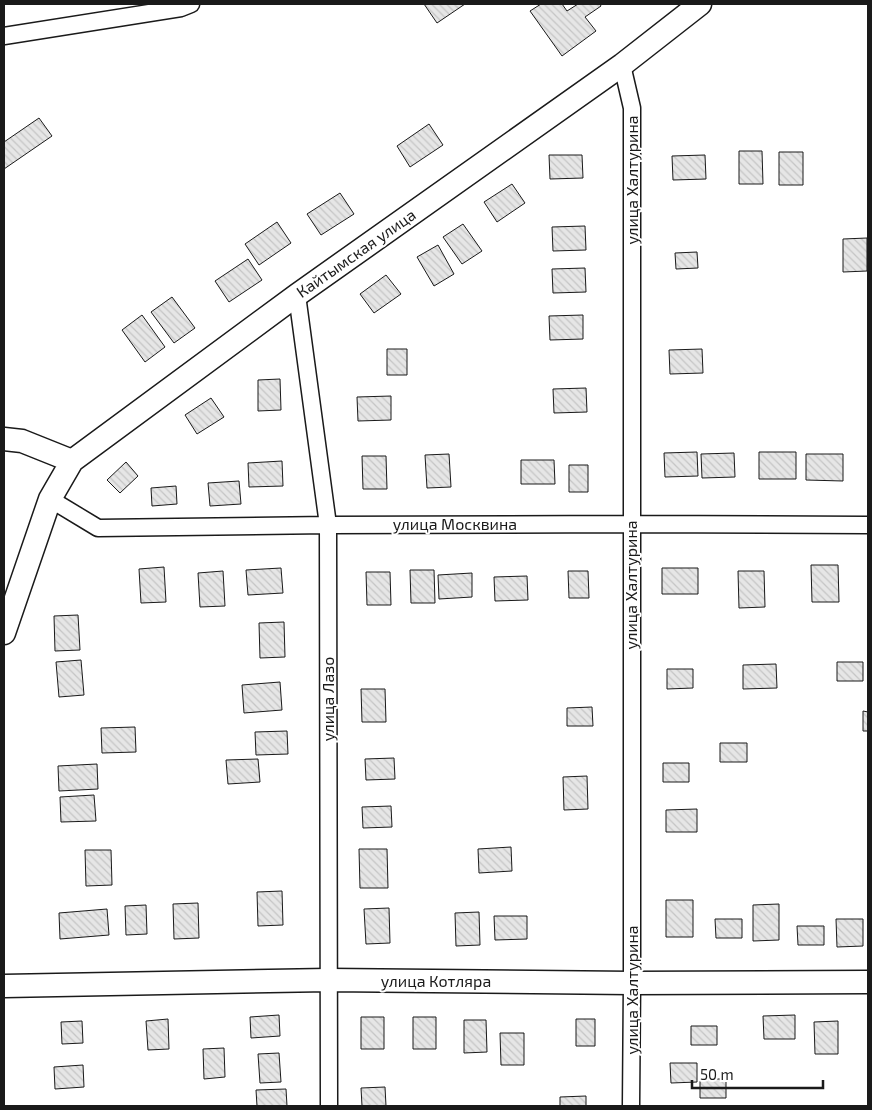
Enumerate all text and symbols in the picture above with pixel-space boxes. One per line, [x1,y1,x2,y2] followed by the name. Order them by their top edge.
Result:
[622,115,642,245] street label: улица Халтурина
[292,204,420,302] street label: Кайтымская улица
[393,514,517,534] street label: улица Москвина
[621,520,641,650] street label: улица Халтурина
[318,657,338,741] street label: улица Лазо
[622,925,642,1055] street label: улица Халтурина
[381,971,491,991] street label: улица Котляра
[692,1058,823,1090] scale bar
[700,1065,734,1083] text: 50 m

